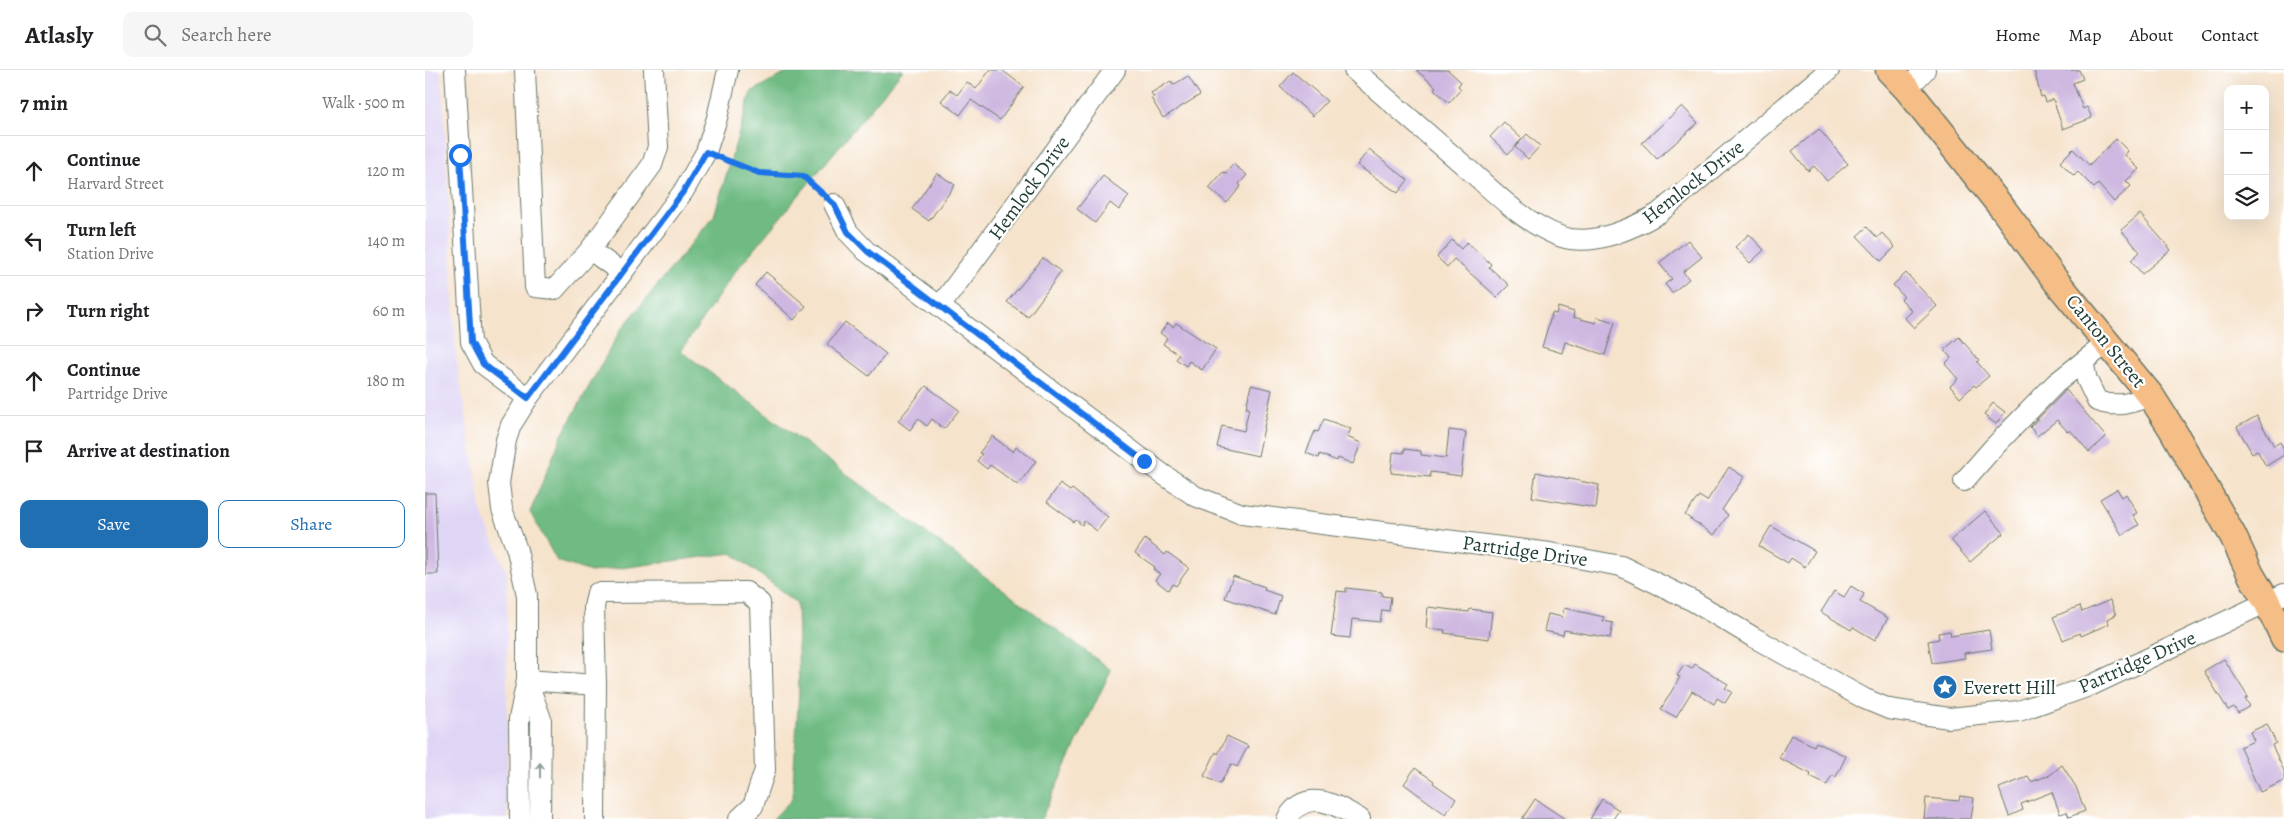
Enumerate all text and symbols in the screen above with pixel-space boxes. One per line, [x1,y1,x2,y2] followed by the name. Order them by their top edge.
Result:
[123,12,473,57] search box
[25,19,93,51] text: Atlasly
[141,21,169,49] icon: search
[181,22,272,48] text: Search here
[1995,23,2040,47] text: Home
[2068,23,2101,47] text: Map
[2129,23,2173,47] text: About
[2201,23,2259,47] text: Contact
[2224,85,2269,220] map controls
[2224,85,2269,130] button: +
[20,89,68,117] text: 7 min
[322,92,405,114] text: Walk · 500 m
[2224,130,2269,175] button: −
[982,131,1076,245] street label: Hemlock Drive
[1636,134,1750,230] street label: Hemlock Drive
[449,144,472,167] route start
[67,147,141,173] text: Continue
[20,157,48,185] icon: ahead
[367,160,405,182] text: 120 m
[67,173,164,195] text: Harvard Street
[2224,175,2269,220] button: layers
[67,217,136,243] text: Turn left
[20,227,48,255] icon: left
[367,230,405,252] text: 140 m
[67,243,154,265] text: Station Drive
[2060,288,2152,394] street label: Canton Street
[20,297,48,325] icon: right
[67,298,149,324] text: Turn right
[373,300,405,322] text: 60 m
[67,357,141,383] text: Continue
[20,367,48,395] icon: ahead
[367,370,405,392] text: 180 m
[67,383,168,405] text: Partridge Drive
[20,437,48,465] icon: arrive
[67,438,230,464] text: Arrive at destination
[1133,450,1156,473] route end
[20,500,208,548] button: Save
[218,500,405,548] button: Share
[1461,529,1589,573] street label: Partridge Drive
[2074,624,2200,700] street label: Partridge Drive
[1932,674,1958,700] place icon: Everett Hill
[1963,674,2056,701] place label: Everett Hill
[535,763,545,779] one-way arrow

